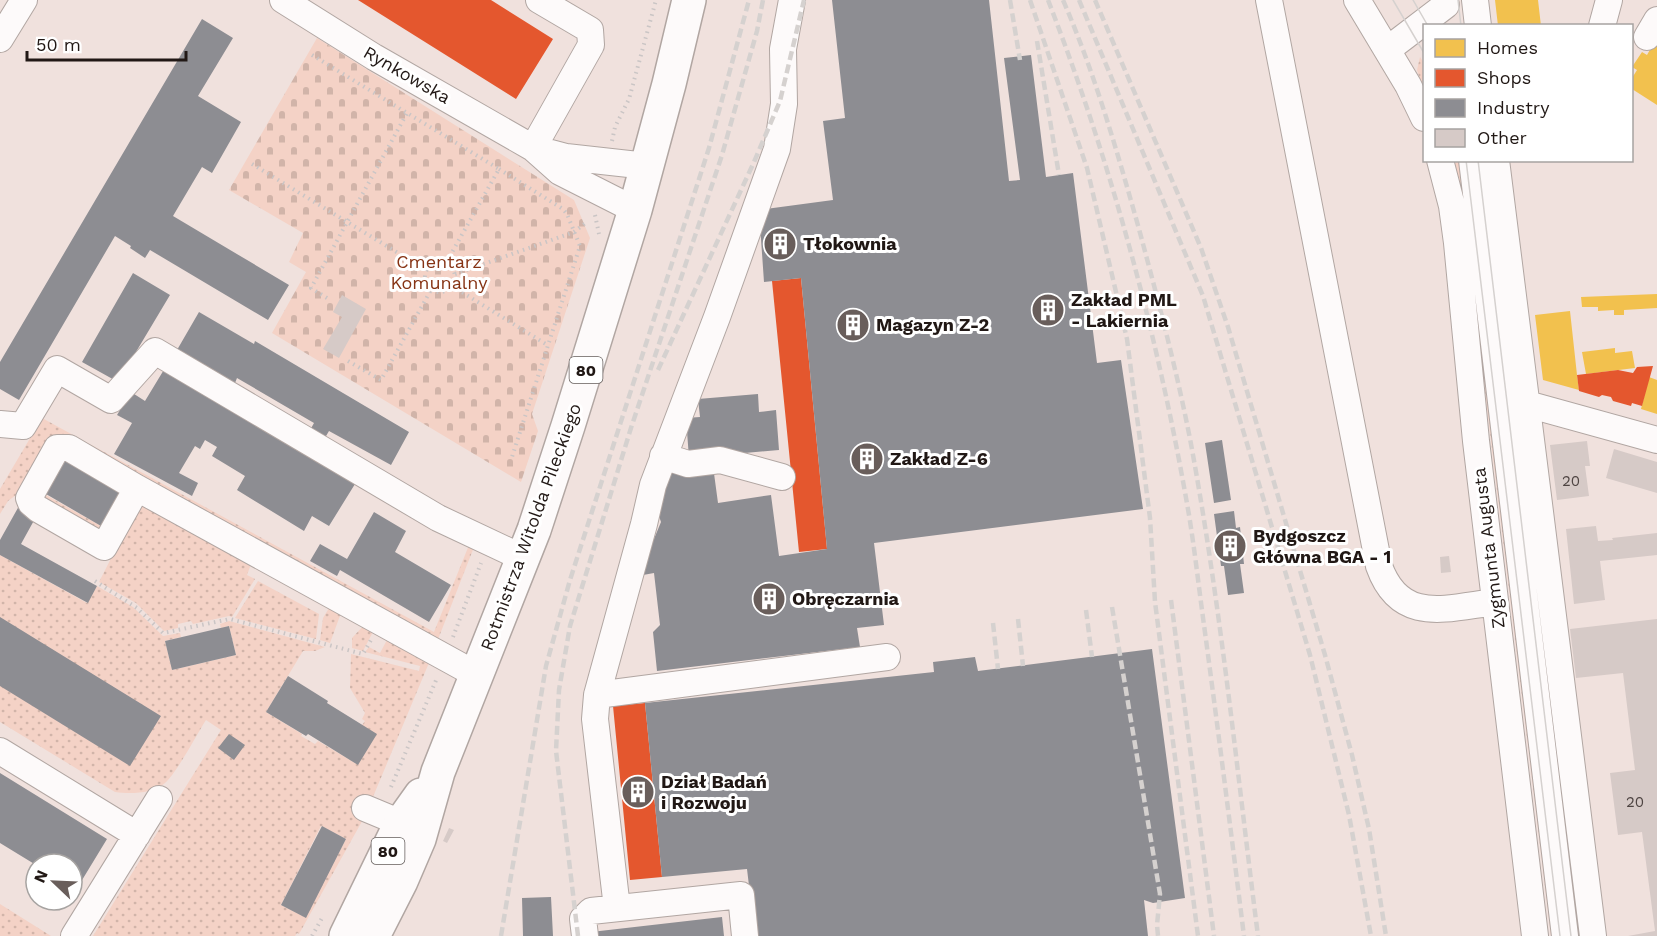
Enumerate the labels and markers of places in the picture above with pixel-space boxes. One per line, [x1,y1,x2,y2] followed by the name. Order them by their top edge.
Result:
[762,226,798,262] building icon: Tłokownia
[803,233,897,254] place label: Tłokownia
[1071,289,1177,331] place label: Zakład PML - Lakiernia
[1030,292,1066,328] building icon: Zakład PML - Lakiernia
[835,307,871,343] building icon: Magazyn Z-2
[876,314,989,335] place label: Magazyn Z-2
[849,441,885,477] building icon: Zakład Z-6
[890,448,988,469] place label: Zakład Z-6
[1253,525,1391,567] place label: Bydgoszcz Główna BGA - 1
[1212,528,1248,564] building icon: Bydgoszcz Główna BGA - 1
[751,581,787,617] building icon: Obręczarnia
[792,588,900,609] place label: Obręczarnia
[661,771,767,813] place label: Dział Badań i Rozwoju
[620,774,656,810] building icon: Dział Badań i Rozwoju

